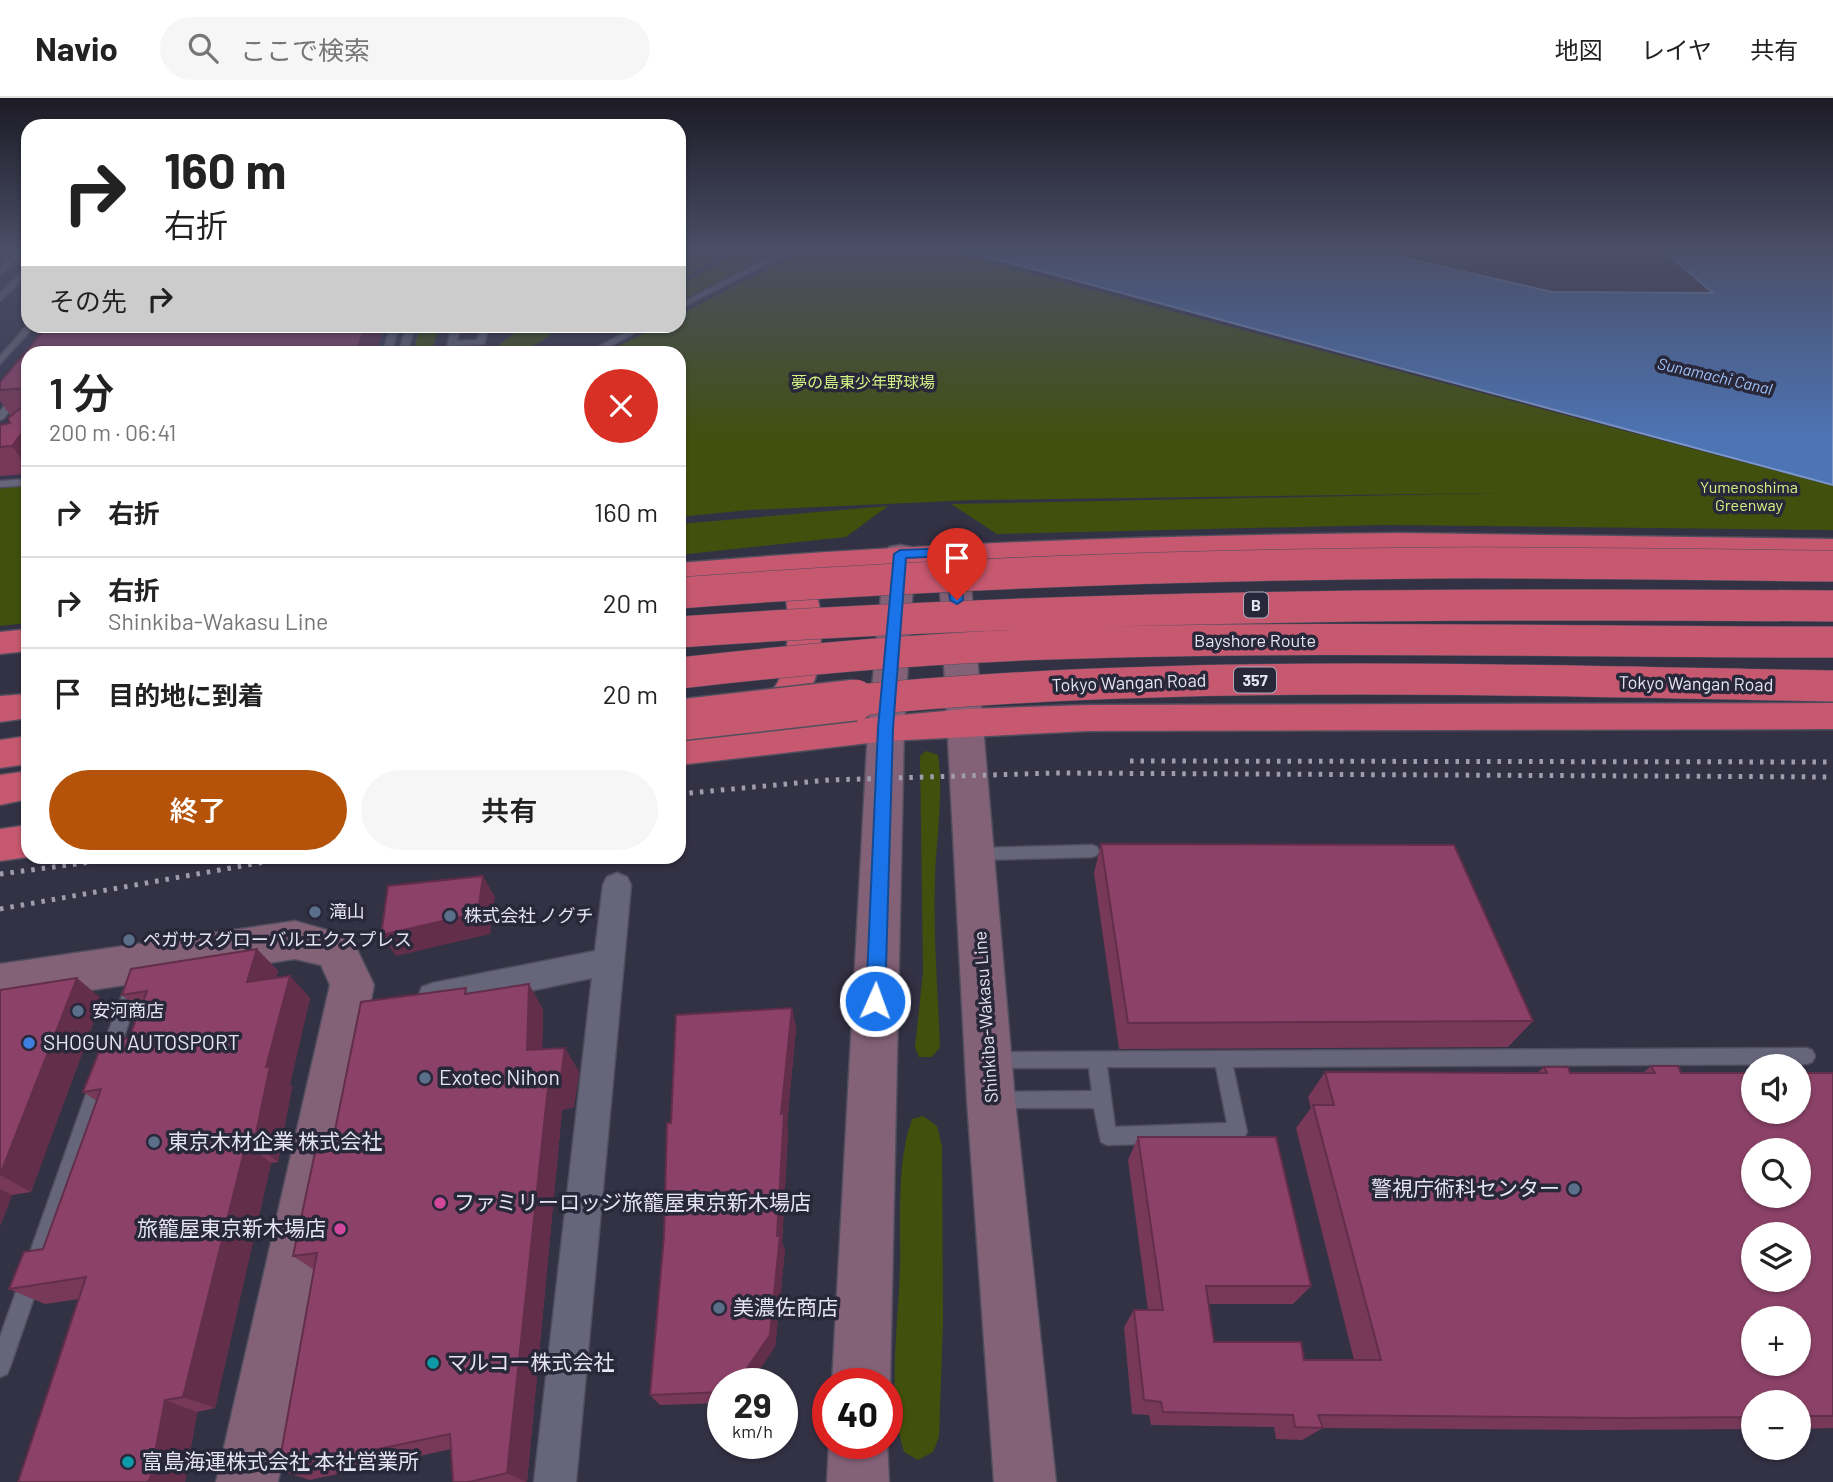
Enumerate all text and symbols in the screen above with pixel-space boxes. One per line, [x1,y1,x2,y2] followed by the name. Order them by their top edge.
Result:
[160,17,650,80] search box
[35,28,118,68] text: Navio
[184,29,222,67] icon: search
[240,34,370,65] text: ここで検索
[1555,35,1603,64] text: 地図
[1641,35,1712,64] text: レイヤ
[1750,35,1798,64] text: 共有
[164,140,286,199] text: 160 m
[49,147,140,238] icon: right
[164,205,228,243] text: 右折
[141,280,179,318] icon: right
[49,285,127,316] text: その先
[1656,353,1775,398] water label: Sunamachi Canal
[49,367,114,417] text: 1 分
[584,369,658,443] button: close
[791,372,935,391] park label: 夢の島東少年野球場
[49,418,176,446] text: 200 m · 06:41
[1700,477,1798,514] park label: Yumenoshima Greenway
[49,493,87,531] icon: right
[594,496,658,527] text: 160 m
[108,497,160,528] text: 右折
[927,528,987,600] pin
[938,539,976,577] icon: arrive
[108,574,160,605] text: 右折
[49,584,87,622] icon: right
[603,587,658,618] text: 20 m
[1244,592,1268,618] road number: B
[108,607,328,635] text: Shinkiba-Wakasu Line
[1194,629,1316,651] street label: Bayshore Route
[1234,667,1276,692] road number: 357
[1051,668,1207,696] street label: Tokyo Wangan Road
[1618,671,1774,695] street label: Tokyo Wangan Road
[49,675,87,713] icon: arrive
[603,678,658,709] text: 20 m
[108,679,264,710] text: 目的地に到着
[49,770,347,850] button: 終了
[361,770,658,850] button: 共有
[329,900,365,922] place label: 滝山
[307,904,323,920] marker: 滝山
[464,904,594,926] place label: 株式会社 ノグチ
[442,908,458,924] marker: 株式会社 ノグチ
[143,928,412,950] place label: ペガサスグローバルエクスプレス
[968,930,1002,1104] street label: Shinkiba-Wakasu Line
[121,932,137,948] marker: ペガサスグローバルエクスプレス
[838,964,912,1038] position arrow
[92,999,164,1021] place label: 安河商店
[70,1003,86,1019] marker: 安河商店
[43,1029,240,1054] place label: SHOGUN AUTOSPORT
[21,1035,37,1051] marker: SHOGUN AUTOSPORT
[1741,1054,1811,1460] map controls
[1741,1054,1811,1124] button: sound
[439,1064,560,1089] place label: Exotec Nihon
[417,1070,433,1086] marker: Exotec Nihon
[168,1128,382,1153] place label: 東京木材企業 株式会社
[146,1134,162,1150] marker: 東京木材企業 株式会社
[1741,1138,1811,1208] button: search
[1371,1175,1560,1200] place label: 警視庁術科センター
[1566,1181,1582,1197] marker: 警視庁術科センター
[454,1189,811,1214] place label: ファミリーロッジ旅籠屋東京新木場店
[432,1195,448,1211] marker: ファミリーロッジ旅籠屋東京新木場店
[137,1215,326,1240] place label: 旅籠屋東京新木場店
[332,1221,348,1237] marker: 旅籠屋東京新木場店
[1741,1222,1811,1292] button: layers
[733,1294,838,1319] place label: 美濃佐商店
[711,1300,727,1316] marker: 美濃佐商店
[1741,1306,1811,1376] button: +
[447,1349,615,1374] place label: マルコー株式会社
[425,1355,441,1371] marker: マルコー株式会社
[812,1368,903,1459] speed limit sign: 40
[733,1383,772,1425] text: 29
[1741,1390,1811,1460] button: −
[732,1420,773,1442] text: km/h
[142,1448,419,1473] place label: 富島海運株式会社 本社営業所
[120,1454,136,1470] marker: 富島海運株式会社 本社営業所

